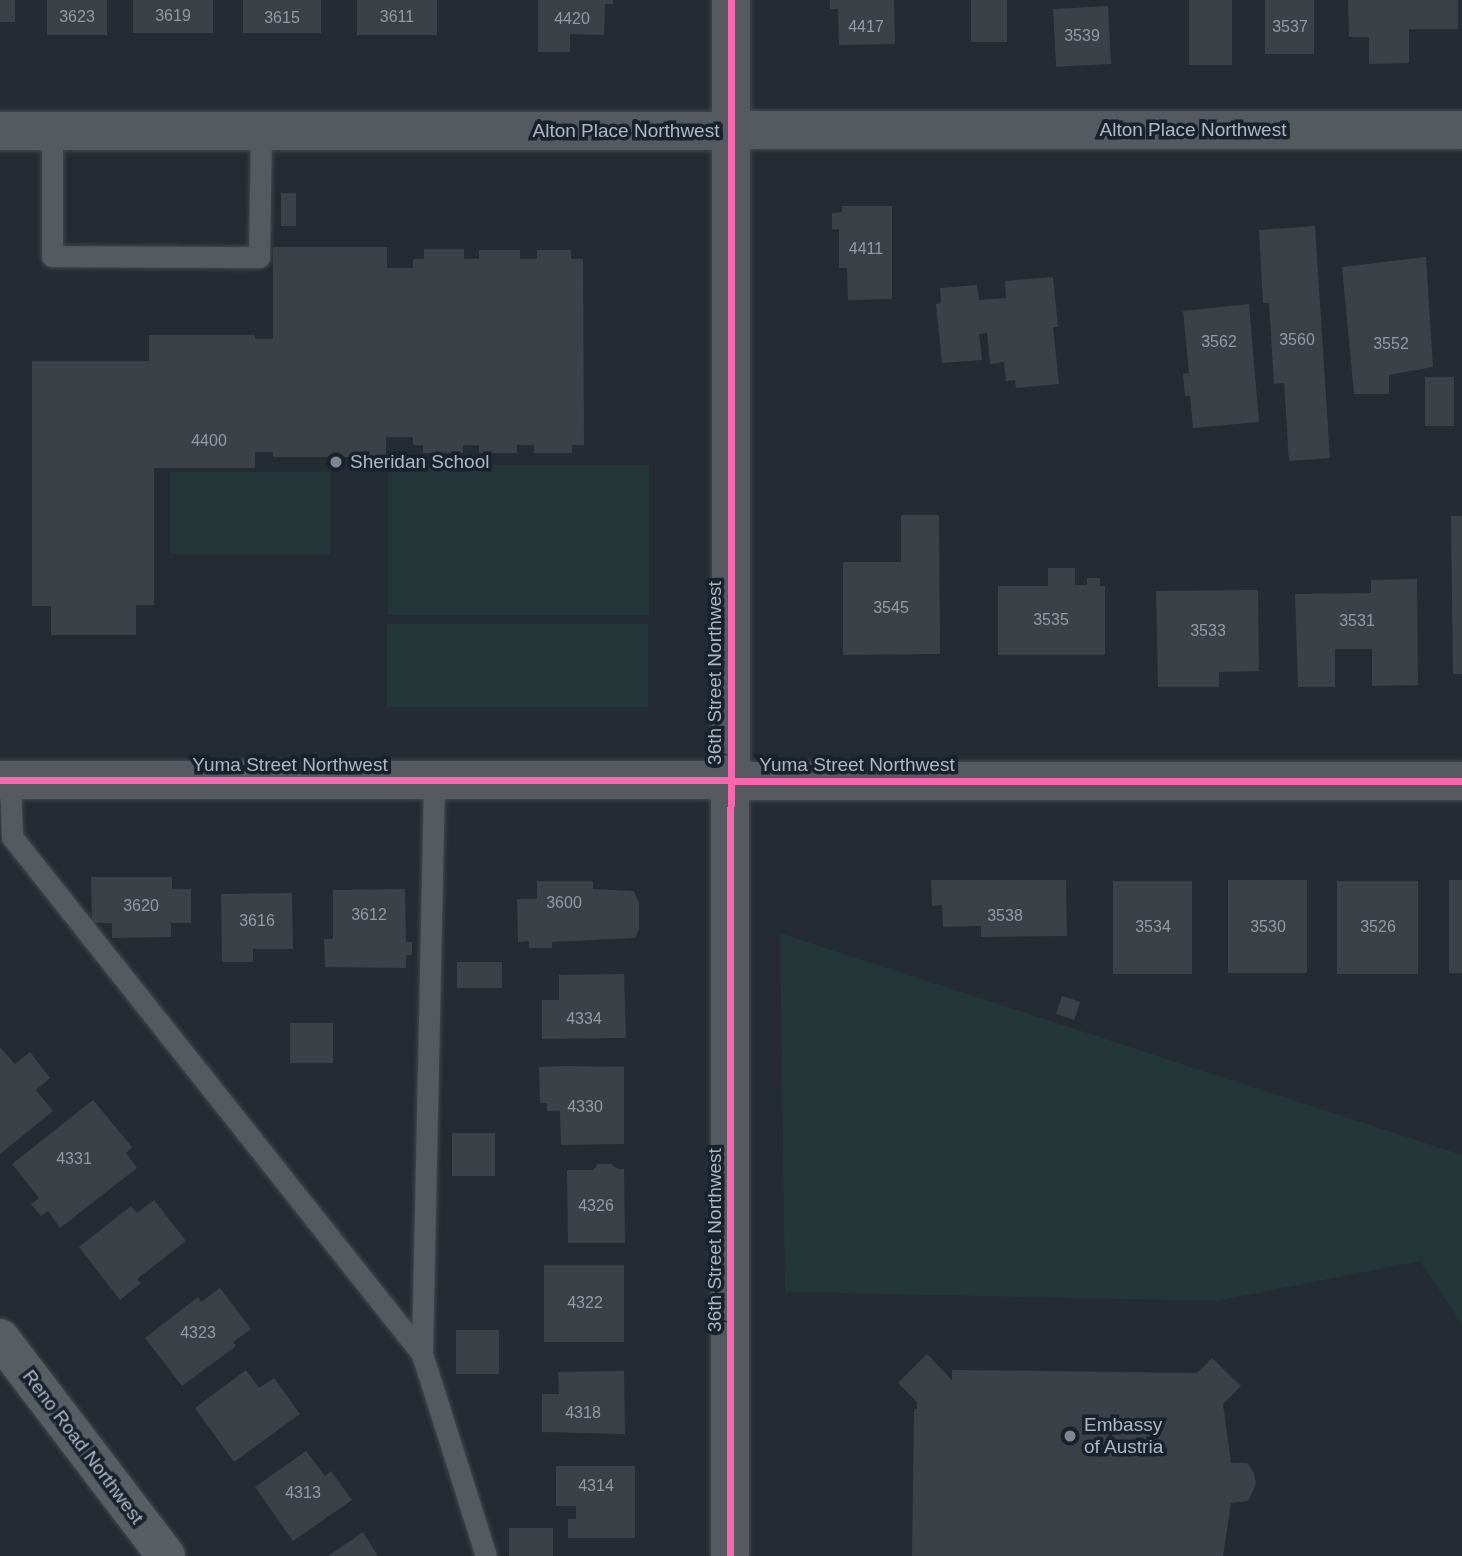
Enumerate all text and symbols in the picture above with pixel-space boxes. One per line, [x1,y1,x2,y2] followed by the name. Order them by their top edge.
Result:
[155,6,191,26] house number: 3619
[59,7,95,27] house number: 3623
[380,7,414,27] house number: 3611
[264,8,300,28] house number: 3615
[554,9,590,29] house number: 4420
[848,17,884,37] house number: 4417
[1272,17,1308,37] house number: 3537
[1064,26,1100,46] house number: 3539
[1100,119,1286,141] street label: Alton Place Northwest
[533,120,719,142] street label: Alton Place Northwest
[849,239,883,259] house number: 4411
[1279,330,1315,350] house number: 3560
[1201,332,1237,352] house number: 3562
[1373,334,1409,354] house number: 3552
[191,431,227,451] house number: 4400
[350,451,489,473] place label: Sheridan School
[328,454,344,470] marker: Sheridan School
[704,581,726,765] street label: 36th Street Northwest
[873,598,909,618] house number: 3545
[1033,610,1069,630] house number: 3535
[1339,611,1375,631] house number: 3531
[1190,621,1226,641] house number: 3533
[192,754,388,776] street label: Yuma Street Northwest
[759,754,955,776] street label: Yuma Street Northwest
[546,893,582,913] house number: 3600
[123,896,159,916] house number: 3620
[351,905,387,925] house number: 3612
[987,906,1023,926] house number: 3538
[239,911,275,931] house number: 3616
[1135,917,1171,937] house number: 3534
[1250,917,1286,937] house number: 3530
[1360,917,1396,937] house number: 3526
[566,1009,602,1029] house number: 4334
[567,1097,603,1117] house number: 4330
[704,1148,726,1332] street label: 36th Street Northwest
[56,1149,92,1169] house number: 4331
[578,1196,614,1216] house number: 4326
[567,1293,603,1313] house number: 4322
[180,1323,216,1343] house number: 4323
[18,1365,148,1529] street label: Reno Road Northwest
[565,1403,601,1423] house number: 4318
[1084,1414,1164,1458] place label: Embassy of Austria
[1062,1428,1078,1444] marker: Embassy of Austria
[578,1476,614,1496] house number: 4314
[285,1483,321,1503] house number: 4313

